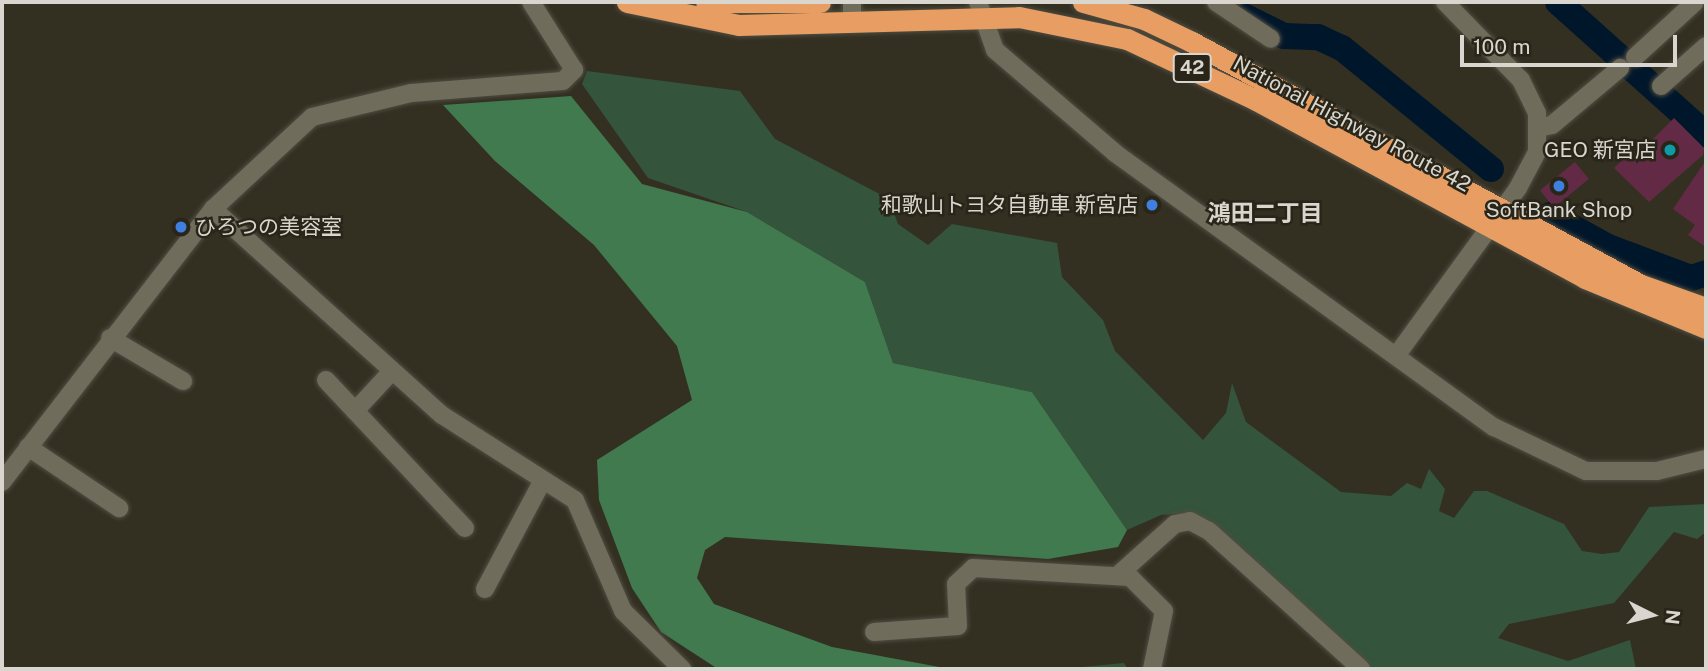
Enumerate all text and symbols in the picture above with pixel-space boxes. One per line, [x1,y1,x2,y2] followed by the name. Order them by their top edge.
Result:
[1463,21,1680,65] scale bar
[1473,34,1530,59] text: 100 m
[1229,51,1475,197] street label: National Highway Route 42
[1171,52,1213,83] road number: 42
[1544,137,1656,163] place label: GEO 新宮店
[1662,142,1678,158] marker: GEO 新宮店
[1551,178,1567,194] marker: SoftBank Shop
[881,192,1138,218] place label: 和歌山トヨタ自動車 新宮店
[1144,197,1160,213] marker: 和歌山トヨタ自動車 新宮店
[1486,197,1632,223] place label: SoftBank Shop
[1208,199,1322,227] district label: 鴻田二丁目
[195,214,342,240] place label: ひろつの美容室
[173,219,189,235] marker: ひろつの美容室
[1617,580,1687,650] north arrow
[1661,609,1685,626] text: N

